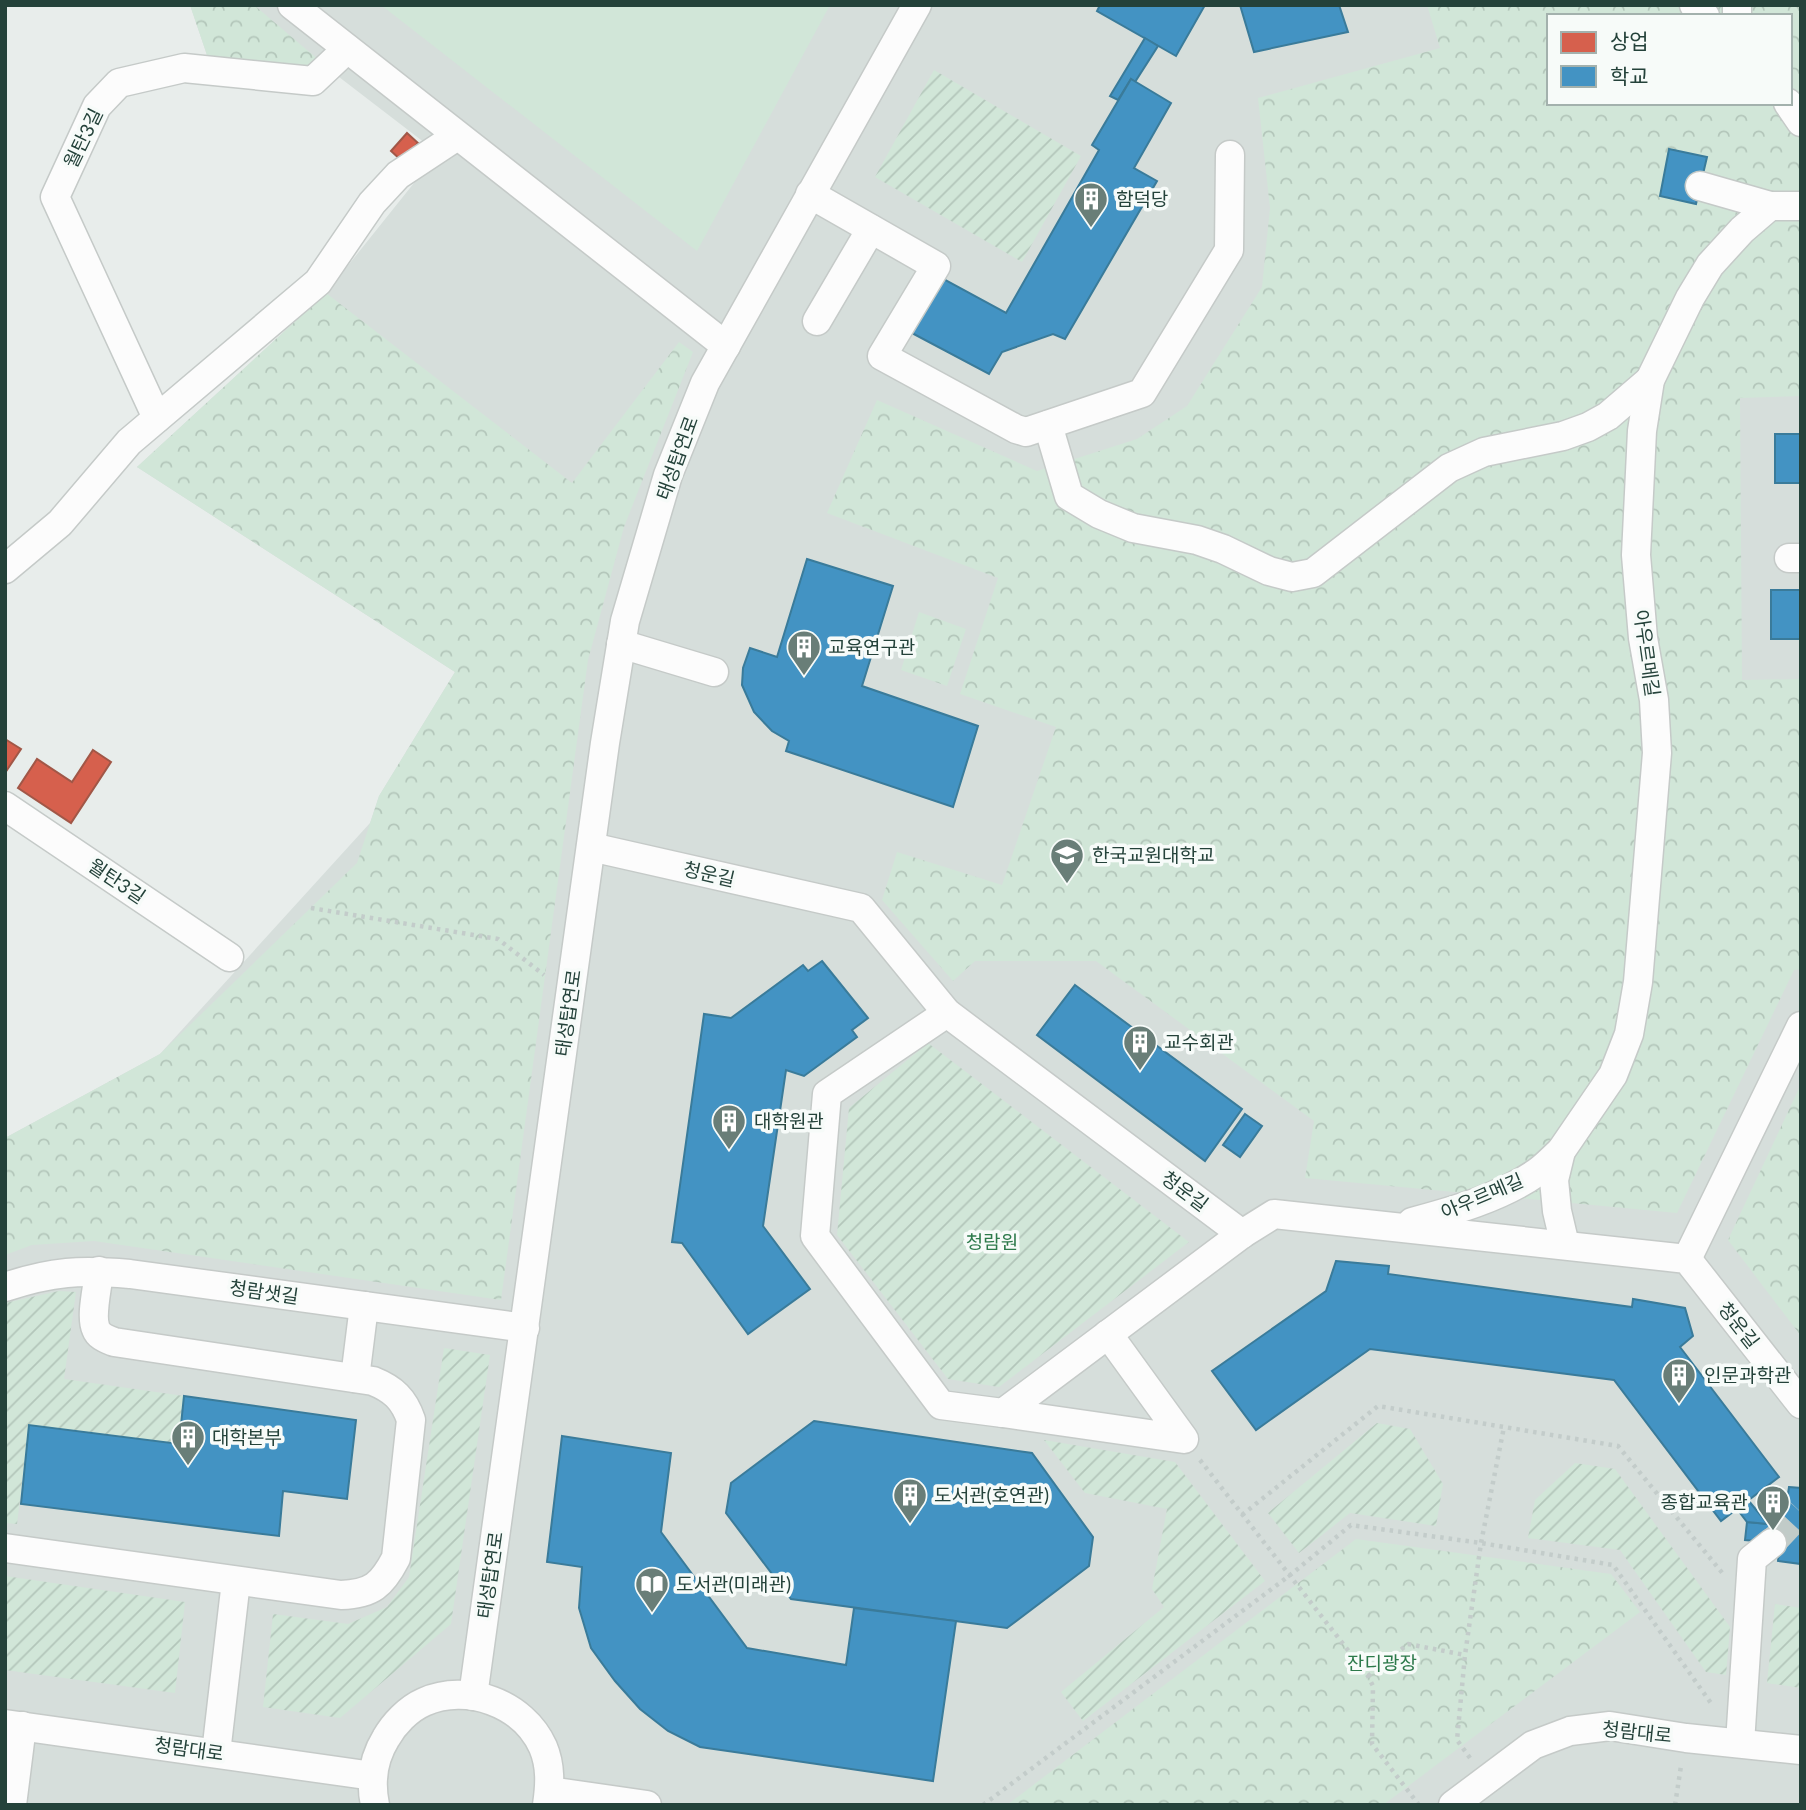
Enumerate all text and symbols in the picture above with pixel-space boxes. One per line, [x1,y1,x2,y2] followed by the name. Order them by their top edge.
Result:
[1547,14,1792,105] legend
[1610,28,1649,53] text: 상업
[1610,63,1649,88] text: 학교
[58,104,107,171] street label: 월탄3길
[1072,180,1110,229] building icon: 함덕당
[1116,187,1168,210] place label: 함덕당
[651,413,702,503] street label: 태성탑연로
[1630,608,1665,698] street label: 아우르메길
[785,628,823,677] building icon: 교육연구관
[828,635,915,658] place label: 교육연구관
[1048,836,1086,885] school or university icon: 한국교원대학교
[1092,843,1214,866] place label: 한국교원대학교
[85,853,150,908] street label: 월탄3길
[681,856,737,891] street label: 청운길
[550,968,585,1058] street label: 태성탑연로
[1121,1023,1159,1072] building icon: 교수회관
[1164,1030,1234,1053] place label: 교수회관
[710,1102,748,1151] building icon: 대학원관
[754,1109,824,1132] place label: 대학원관
[1157,1166,1213,1216] street label: 청운길
[1437,1168,1527,1223] street label: 아우르메길
[966,1230,1018,1253] park label: 청람원
[228,1275,300,1308] street label: 청람샛길
[1714,1297,1765,1352] street label: 청운길
[1660,1356,1698,1405] building icon: 인문과학관
[1704,1363,1791,1386] place label: 인문과학관
[169,1418,207,1467] building icon: 대학본부
[212,1425,282,1448] place label: 대학본부
[891,1476,929,1525] building icon: 도서관(호연관)
[934,1483,1049,1506] place label: 도서관(호연관)
[1754,1483,1792,1532] building icon: 종합교육관
[1661,1490,1748,1513] place label: 종합교육관
[472,1530,507,1620] street label: 태성탑연로
[633,1565,671,1614] library icon: 도서관(미래관)
[676,1572,791,1595] place label: 도서관(미래관)
[1347,1651,1417,1674] park label: 잔디광장
[1601,1716,1673,1747] street label: 청람대로
[153,1732,225,1765] street label: 청람대로

